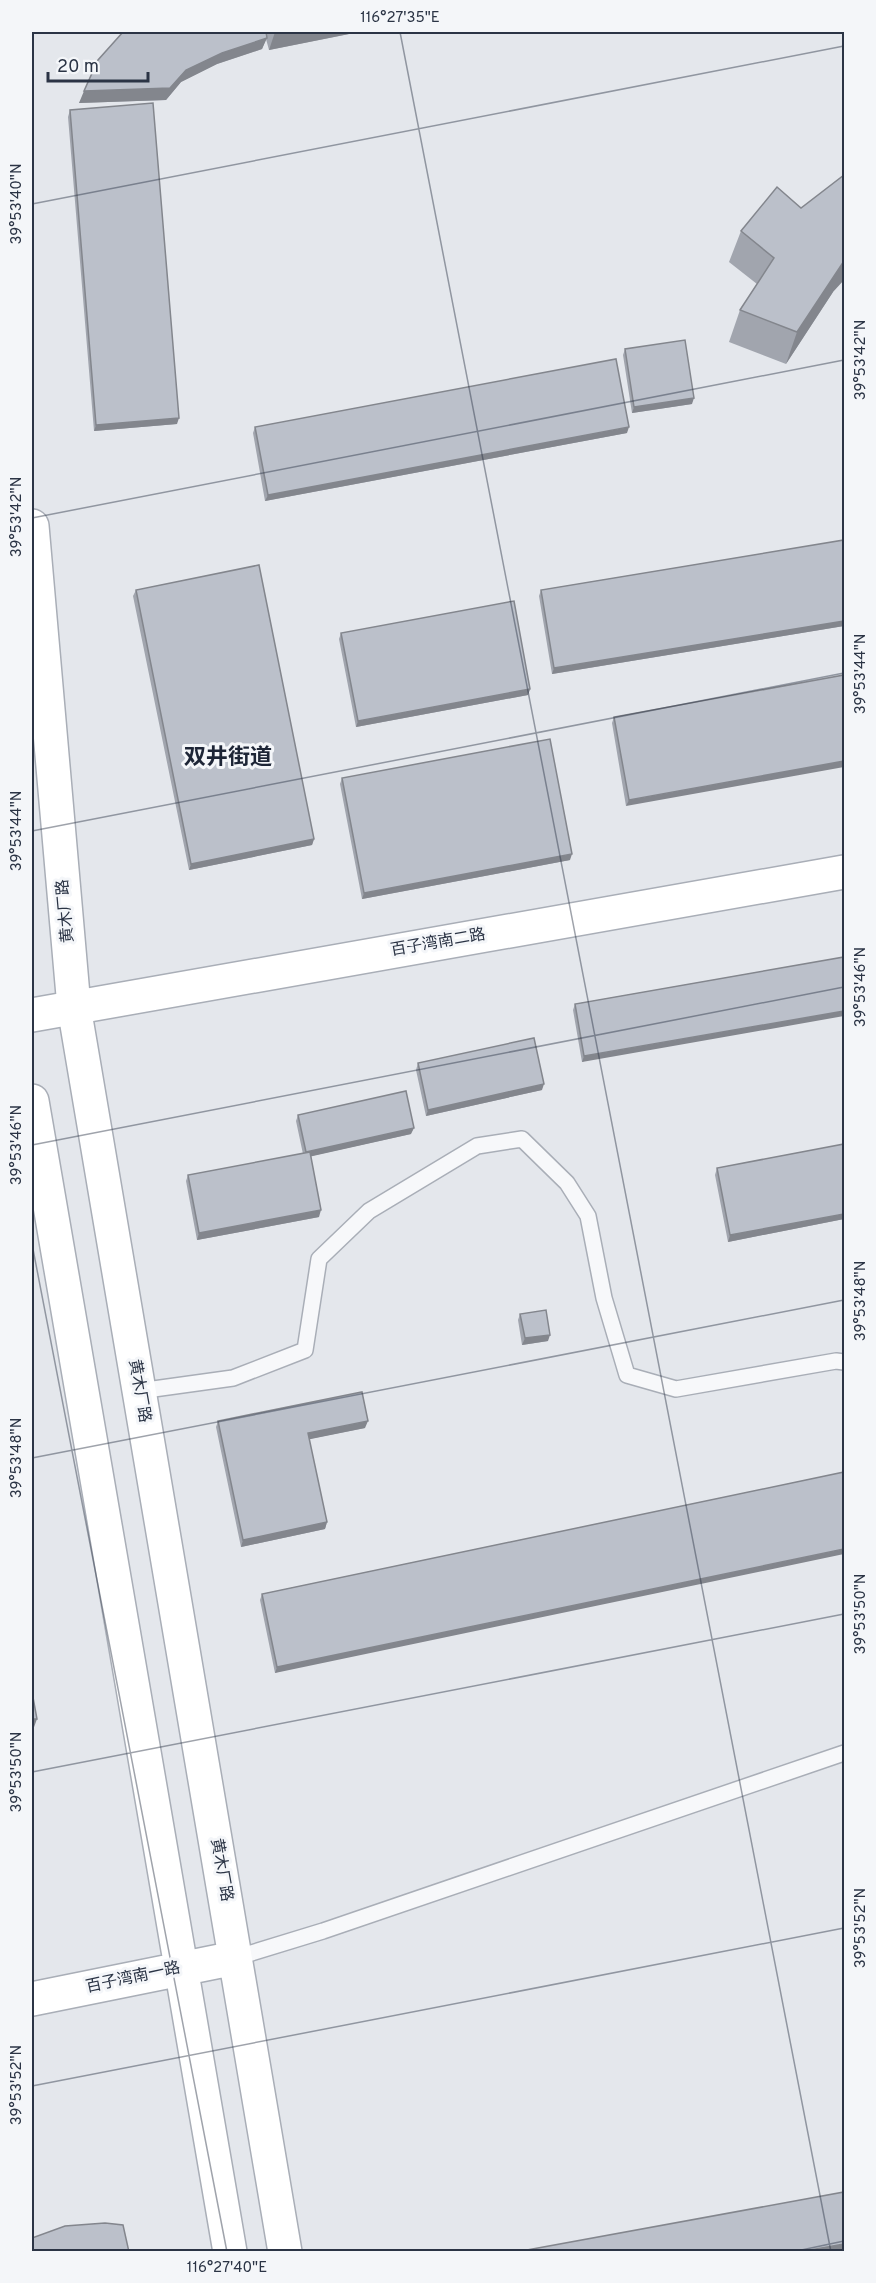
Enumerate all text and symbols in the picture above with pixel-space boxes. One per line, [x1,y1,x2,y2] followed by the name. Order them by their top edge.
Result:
[360,9,440,28] text: 116°27'35"E
[48,45,148,83] scale bar
[57,56,99,79] text: 20 m
[8,164,27,244] text: 39°53'40"N
[852,320,871,400] text: 39°53'42"N
[8,477,27,557] text: 39°53'42"N
[852,634,871,714] text: 39°53'44"N
[184,745,272,772] district label: 双井街道
[8,791,27,871] text: 39°53'44"N
[53,878,79,944] street label: 黄木厂路
[389,925,487,961] street label: 百子湾南二路
[852,947,871,1027] text: 39°53'46"N
[8,1105,27,1185] text: 39°53'46"N
[852,1261,871,1341] text: 39°53'48"N
[124,1358,154,1424] street label: 黄木厂路
[8,1418,27,1498] text: 39°53'48"N
[852,1574,871,1654] text: 39°53'50"N
[8,1732,27,1812] text: 39°53'50"N
[206,1837,236,1903] street label: 黄木厂路
[852,1888,871,1968] text: 39°53'52"N
[84,1958,182,1998] street label: 百子湾南一路
[8,2045,27,2125] text: 39°53'52"N
[187,2259,267,2278] text: 116°27'40"E

